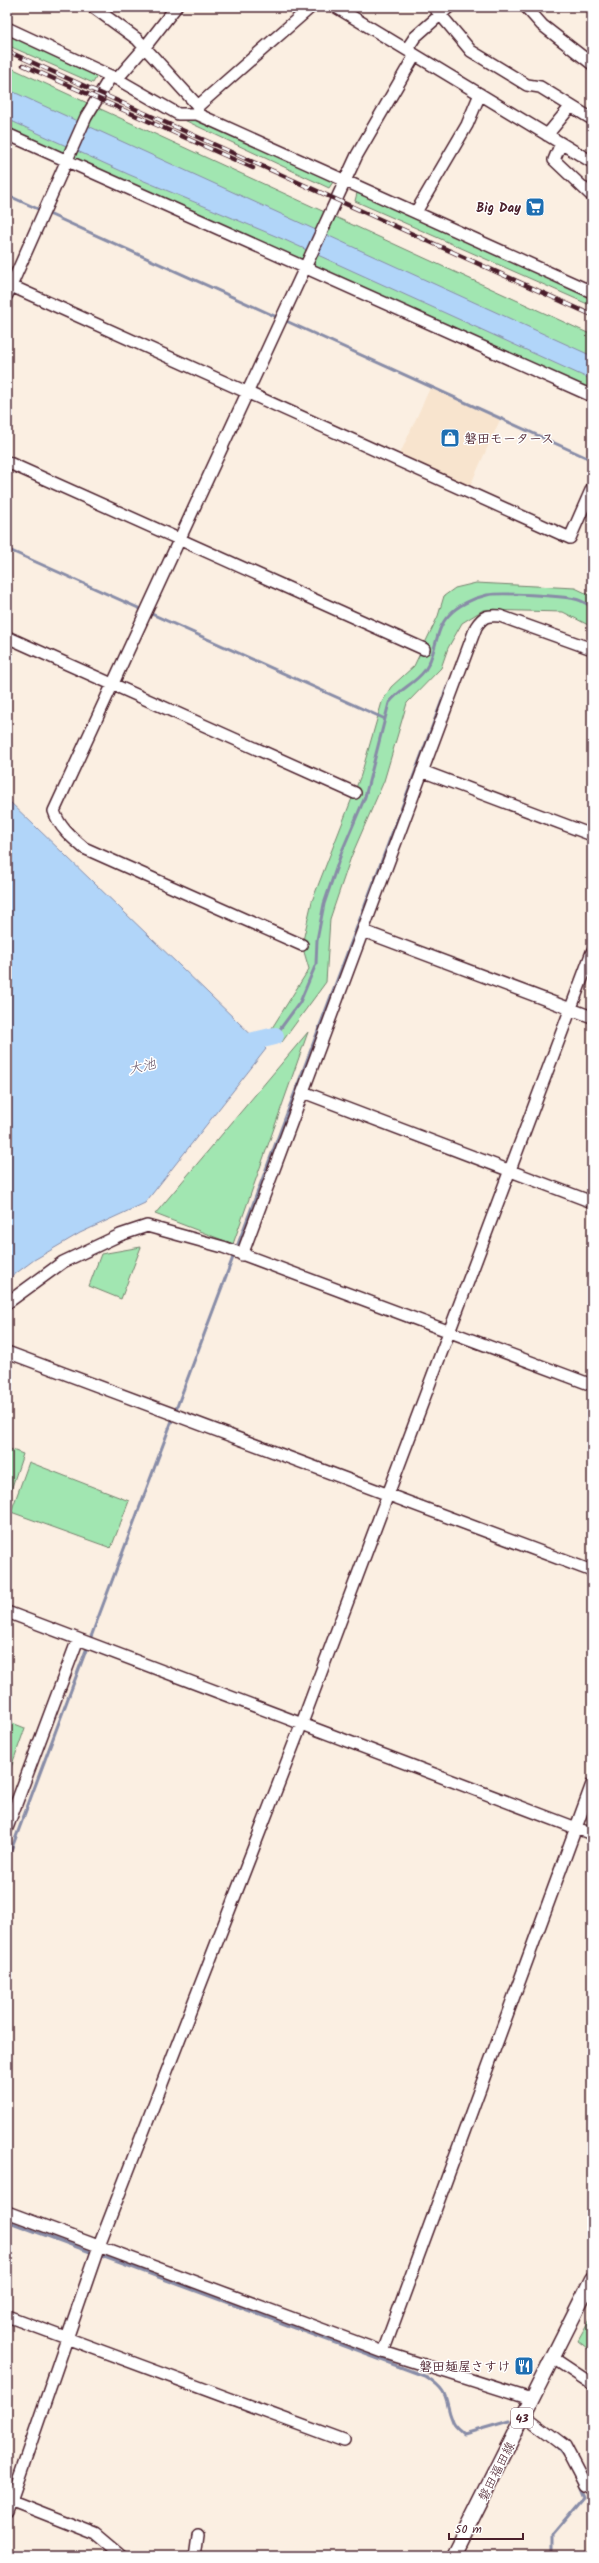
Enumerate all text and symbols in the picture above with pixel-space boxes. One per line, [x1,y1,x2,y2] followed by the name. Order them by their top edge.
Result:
[524,196,546,218] supermarket icon: Big Day
[476,198,521,219] place label: Big Day
[439,427,461,449] shop icon: 磐田モータース
[464,429,554,450] place label: 磐田モータース
[126,1053,159,1081] water label: 大池
[513,2355,535,2377] restaurant icon: 磐田麺屋さすけ
[419,2357,510,2378] place label: 磐田麺屋さすけ
[511,2408,533,2428] road number: 43
[473,2437,522,2505] street label: 磐田福田線
[449,2515,523,2541] scale bar
[455,2520,482,2539] text: 50 m

